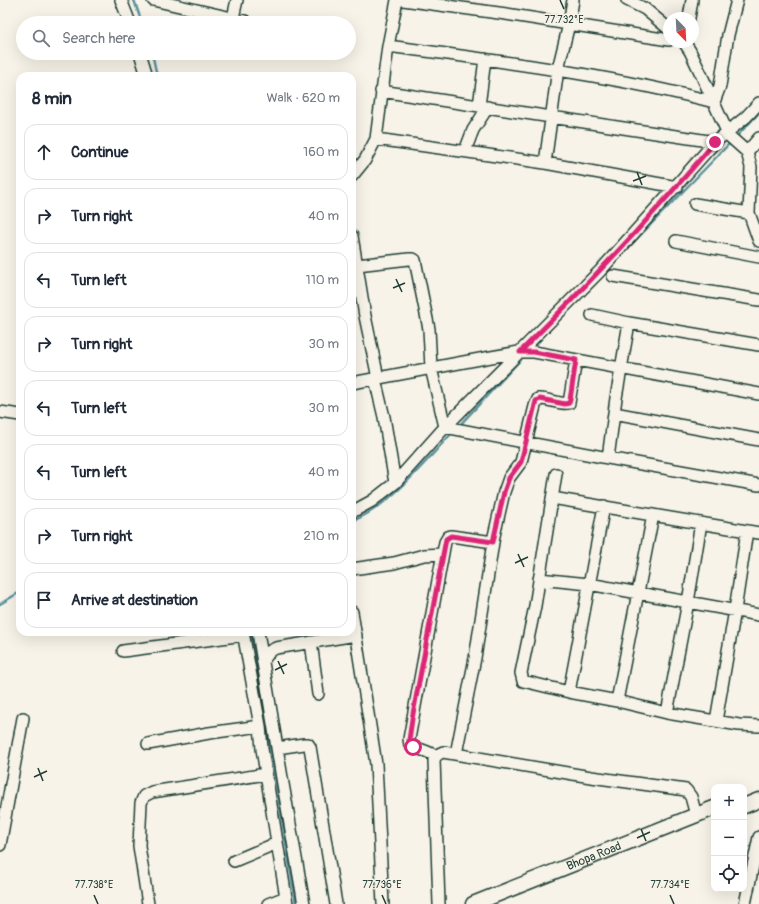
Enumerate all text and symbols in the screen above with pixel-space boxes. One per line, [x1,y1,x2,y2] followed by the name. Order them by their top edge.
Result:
[663,12,699,48] north arrow
[545,14,583,26] text: 77.732°E
[16,16,356,60] search box
[30,27,52,49] icon: search
[62,29,135,48] text: Search here
[32,88,72,109] text: 8 min
[266,90,340,106] text: Walk · 620 m
[706,133,724,151] route end
[33,141,55,163] icon: ahead
[71,143,129,162] text: Continue
[303,144,339,160] text: 160 m
[33,205,55,227] icon: right
[71,207,132,226] text: Turn right
[308,208,339,224] text: 40 m
[33,269,55,291] icon: left
[71,271,127,290] text: Turn left
[306,272,339,288] text: 110 m
[33,333,55,355] icon: right
[71,335,132,354] text: Turn right
[309,336,339,352] text: 30 m
[33,397,55,419] icon: left
[71,399,127,418] text: Turn left
[309,400,339,416] text: 30 m
[33,461,55,483] icon: left
[71,463,127,482] text: Turn left
[308,464,339,480] text: 40 m
[33,525,55,547] icon: right
[71,527,132,546] text: Turn right
[303,528,339,544] text: 210 m
[33,589,55,611] icon: arrive
[71,591,198,610] text: Arrive at destination
[404,738,422,756] route start
[711,784,747,892] map controls
[711,784,747,820] button: +
[711,820,747,856] button: −
[564,838,623,874] street label: Bhopa Road
[711,856,747,892] button: locate
[75,879,113,891] text: 77.738°E
[362,879,402,891] text: 77.736°E
[650,879,690,891] text: 77.734°E

